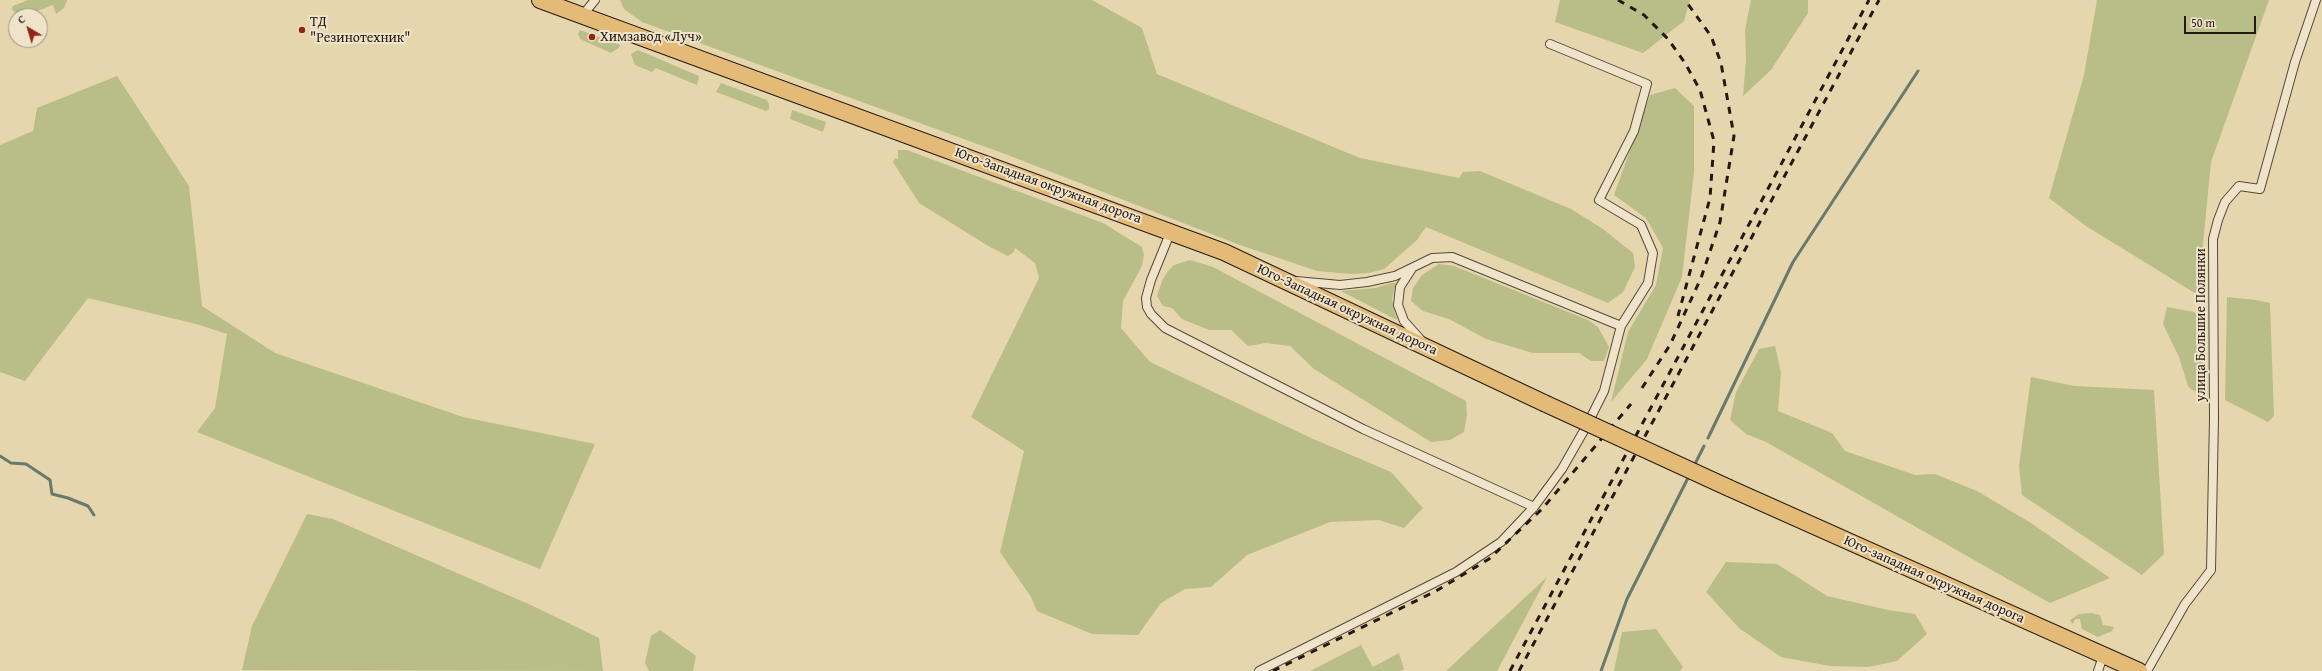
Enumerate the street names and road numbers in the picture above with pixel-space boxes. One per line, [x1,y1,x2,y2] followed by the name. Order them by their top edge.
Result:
[952,144,1144,228] street label: Юго-Западная окружная дорога
[2193,248,2209,402] street label: улица Большие Полянки
[1254,261,1440,359] street label: Юго-Западная окружная дорога
[1841,532,2027,628] street label: Юго-западная окружная дорога

